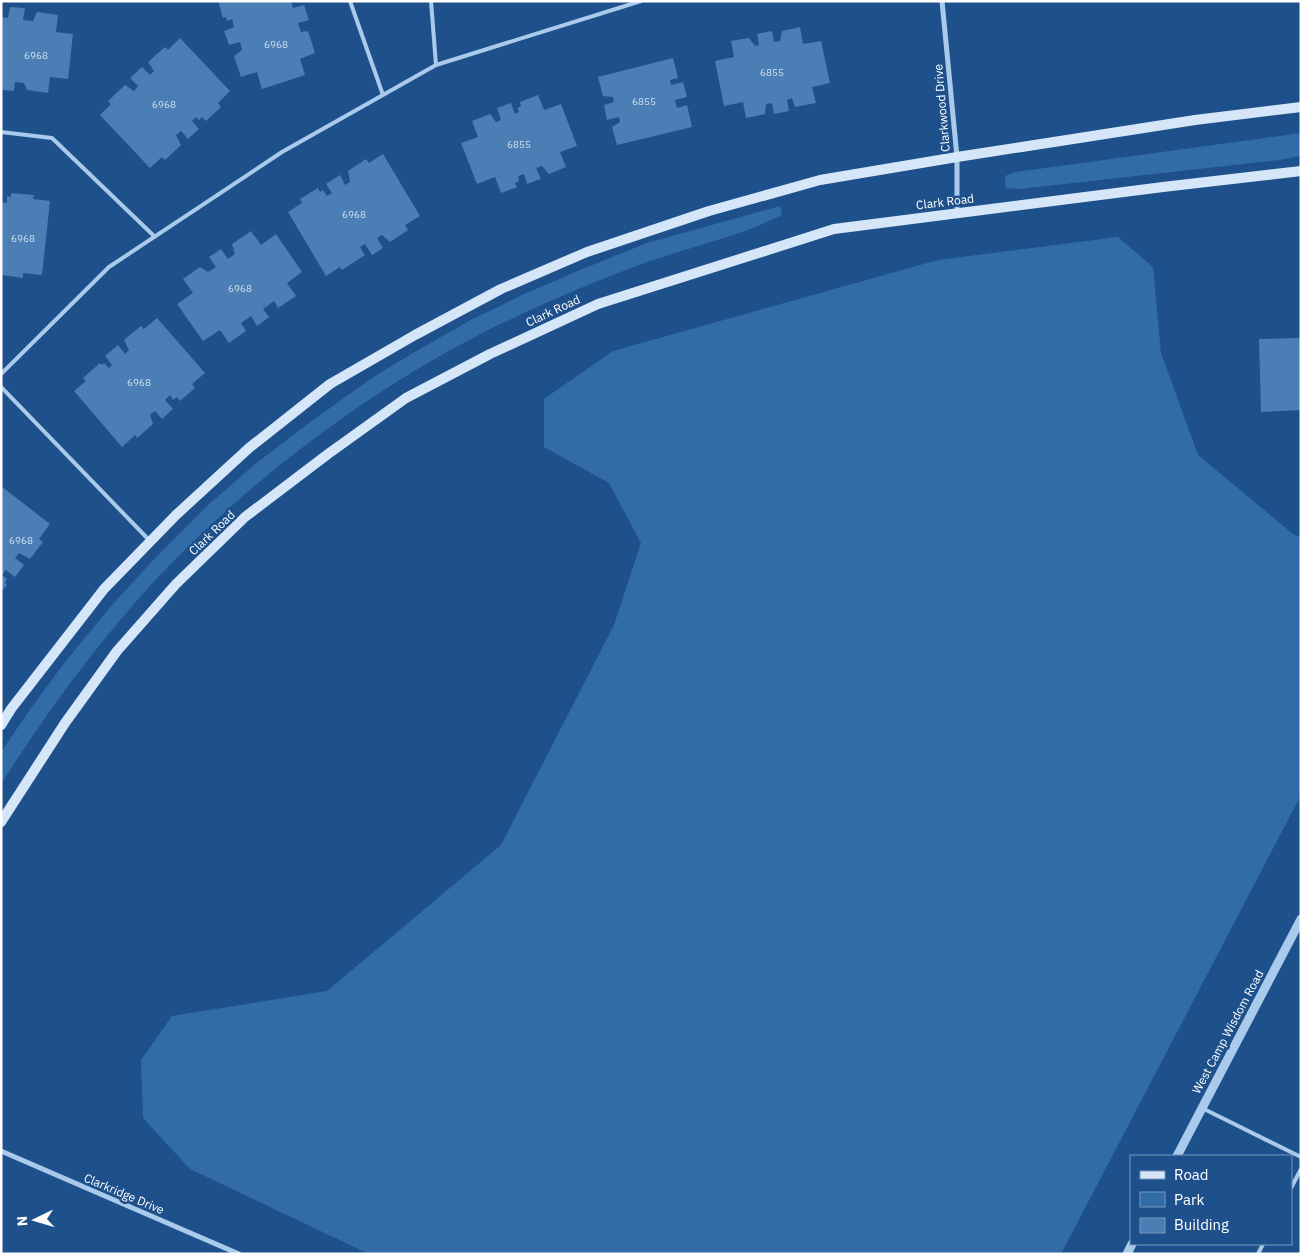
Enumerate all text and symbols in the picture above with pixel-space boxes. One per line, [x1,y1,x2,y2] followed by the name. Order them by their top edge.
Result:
[264,38,288,51] house number: 6968
[24,49,48,62] house number: 6968
[930,63,953,153] street label: Clarkwood Drive
[760,66,784,79] house number: 6855
[632,95,656,108] house number: 6855
[152,98,176,111] house number: 6968
[507,138,531,151] house number: 6855
[915,191,975,212] street label: Clark Road
[342,208,366,221] house number: 6968
[11,232,35,245] house number: 6968
[228,282,252,295] house number: 6968
[523,291,582,330] street label: Clark Road
[127,376,151,389] house number: 6968
[185,507,238,558] street label: Clark Road
[9,534,33,547] house number: 6968
[1189,967,1267,1096] street label: West Camp Wisdom Road
[1130,1155,1292,1245] legend
[1174,1165,1209,1184] text: Road
[82,1170,167,1217] street label: Clarkridge Drive
[1174,1190,1204,1209] text: Park
[10,1195,60,1245] north arrow
[13,1215,31,1227] text: N
[1174,1215,1229,1234] text: Building

